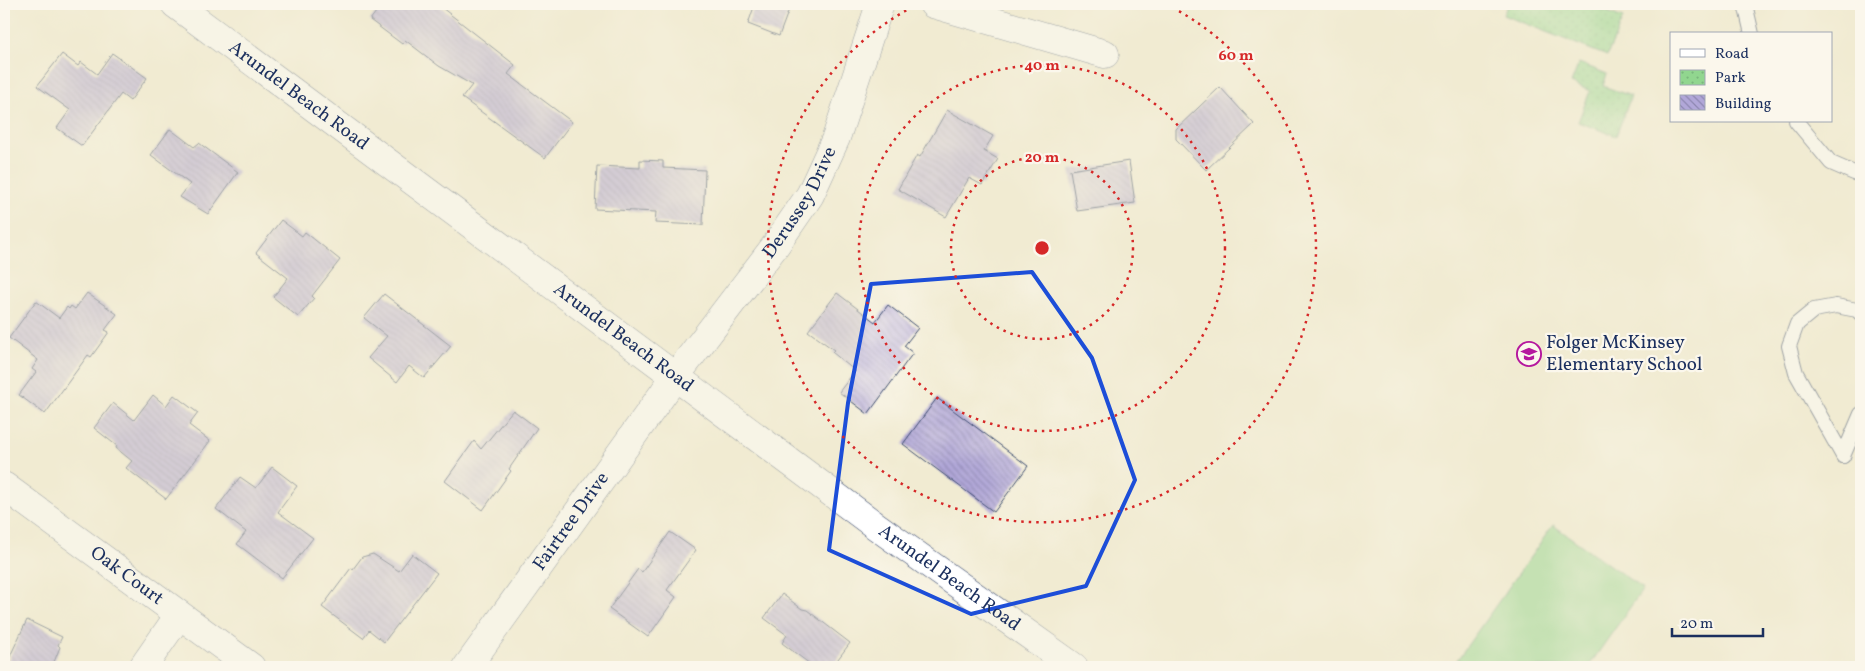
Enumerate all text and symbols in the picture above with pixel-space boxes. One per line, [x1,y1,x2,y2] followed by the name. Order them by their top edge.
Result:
[1670,32,1832,122] legend
[223,35,374,157] street label: Arundel Beach Road
[1715,44,1749,65] text: Road
[1219,46,1254,67] text: 60 m
[1024,56,1060,77] text: 40 m
[1715,68,1746,89] text: Park
[1715,94,1772,115] text: Building
[757,142,843,264] street label: Derussey Drive
[1025,148,1060,169] text: 20 m
[1033,239,1051,257] centre of rings
[548,277,699,399] street label: Arundel Beach Road
[1546,330,1703,378] place label: Folger McKinsey Elementary School
[1516,341,1542,367] school or university icon: Folger McKinsey Elementary School
[527,467,616,576] street label: Fairtree Drive
[873,519,1026,638] street label: Arundel Beach Road
[84,540,169,612] street label: Oak Court
[1672,606,1764,638] scale bar
[1680,614,1713,635] text: 20 m

